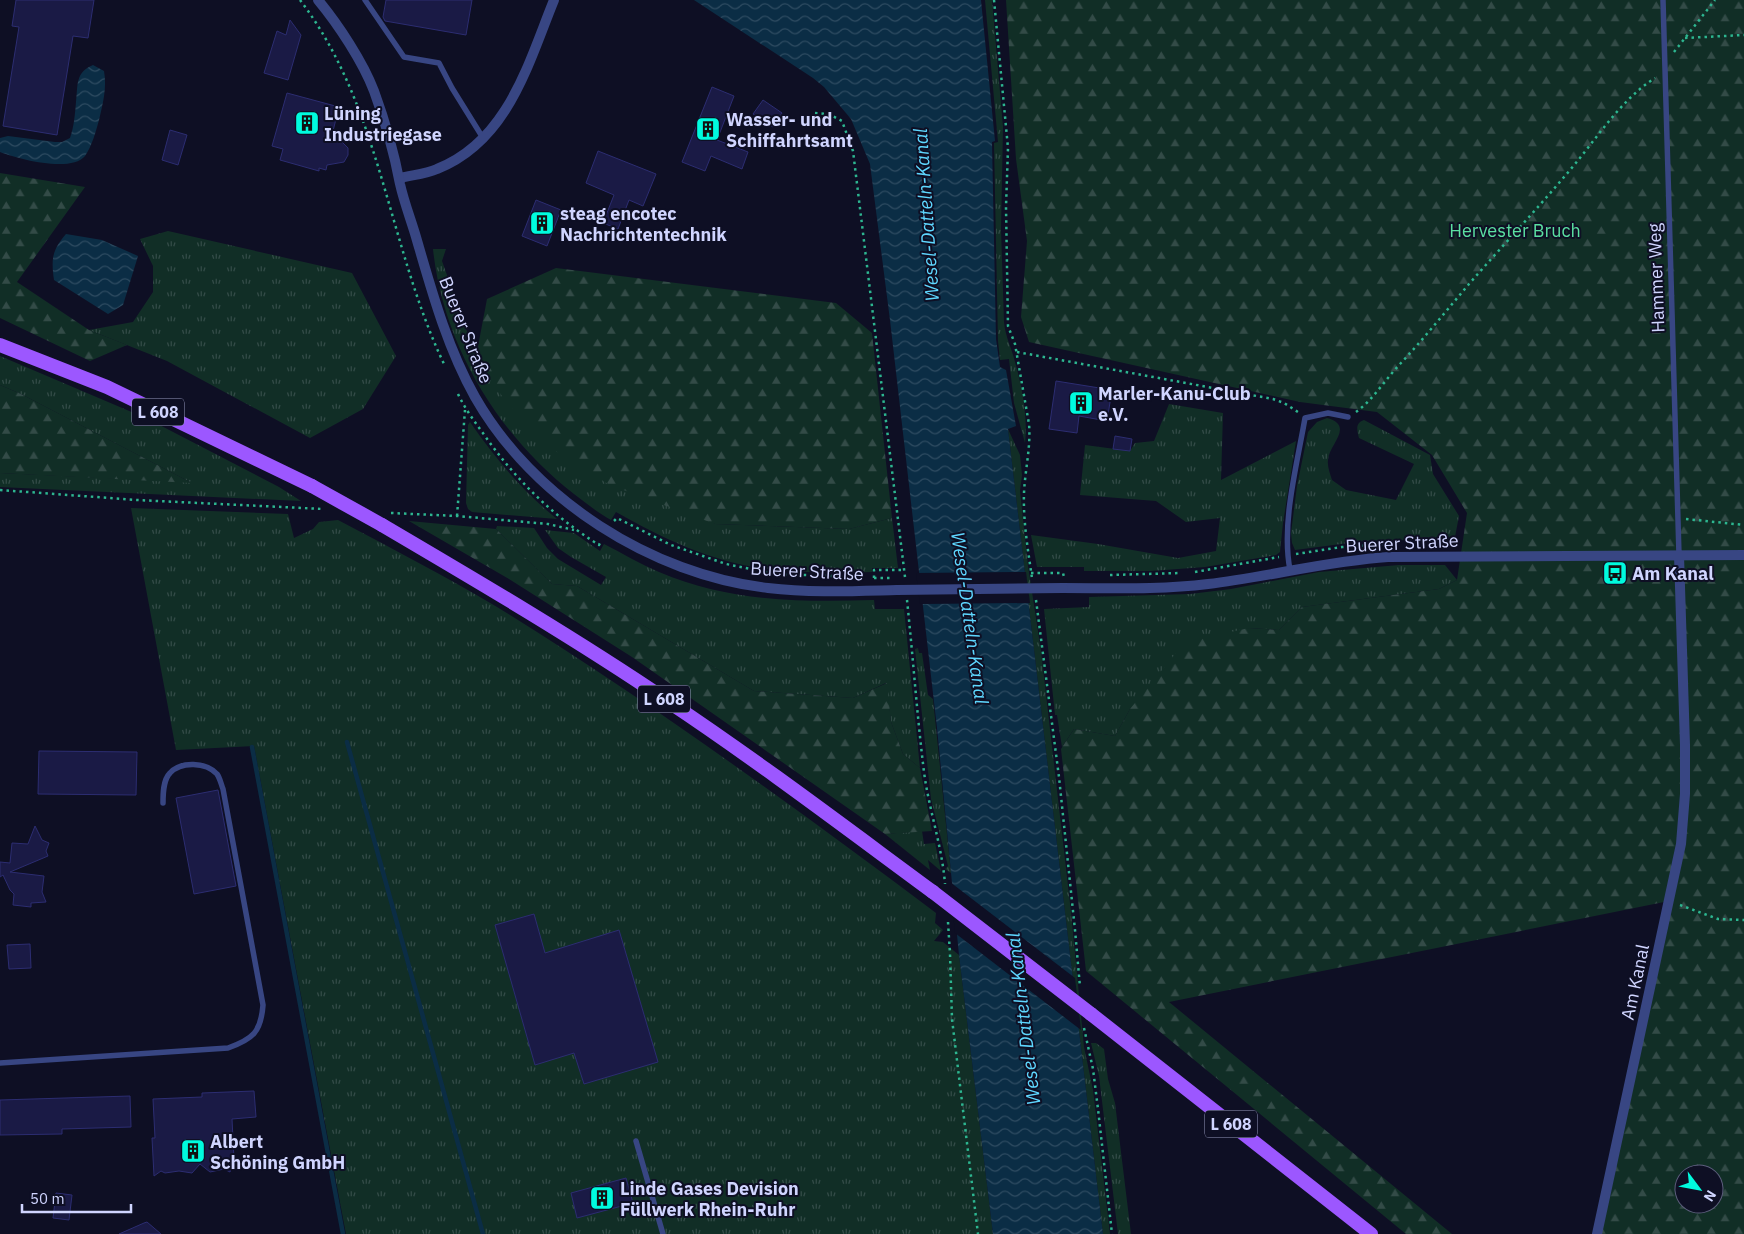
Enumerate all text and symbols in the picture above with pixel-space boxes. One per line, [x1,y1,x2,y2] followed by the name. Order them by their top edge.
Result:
[324,102,442,146] place label: Lüning Industriegase
[726,108,853,152] place label: Wasser- und Schiffahrtsamt
[294,110,320,136] building icon: Lüning Industriegase
[695,116,721,142] building icon: Wasser- und Schiffahrtsamt
[908,128,944,302] water label: Wesel-Datteln-Kanal
[560,202,727,246] place label: steag encotec Nachrichtentechnik
[529,210,555,236] building icon: steag encotec Nachrichtentechnik
[1449,219,1581,242] park label: Hervester Bruch
[1643,222,1669,333] street label: Hammer Weg
[434,273,498,387] street label: Buerer Straße
[1098,382,1251,426] place label: Marler-Kanu-Club e.V.
[1068,390,1094,416] building icon: Marler-Kanu-Club e.V.
[132,398,184,426] road number: L 608
[1345,529,1459,557] street label: Buerer Straße
[946,530,994,706] water label: Wesel-Datteln-Kanal
[750,557,864,585] street label: Buerer Straße
[1602,560,1628,586] bus stop icon: Am Kanal
[1632,562,1714,585] place label: Am Kanal
[638,686,690,712] road number: L 608
[1001,931,1045,1107] water label: Wesel-Datteln-Kanal
[1616,942,1654,1022] street label: Am Kanal
[1205,1110,1257,1138] road number: L 608
[210,1130,345,1174] place label: Albert Schöning GmbH
[180,1138,206,1164] building icon: Albert Schöning GmbH
[1674,1164,1724,1214] north arrow
[620,1177,799,1221] place label: Linde Gases Devision Füllwerk Rhein-Ruhr
[22,1182,131,1214] scale bar
[589,1185,615,1211] building icon: Linde Gases Devision Füllwerk Rhein-Ruhr
[1700,1187,1720,1205] text: N
[30,1189,65,1208] text: 50 m

